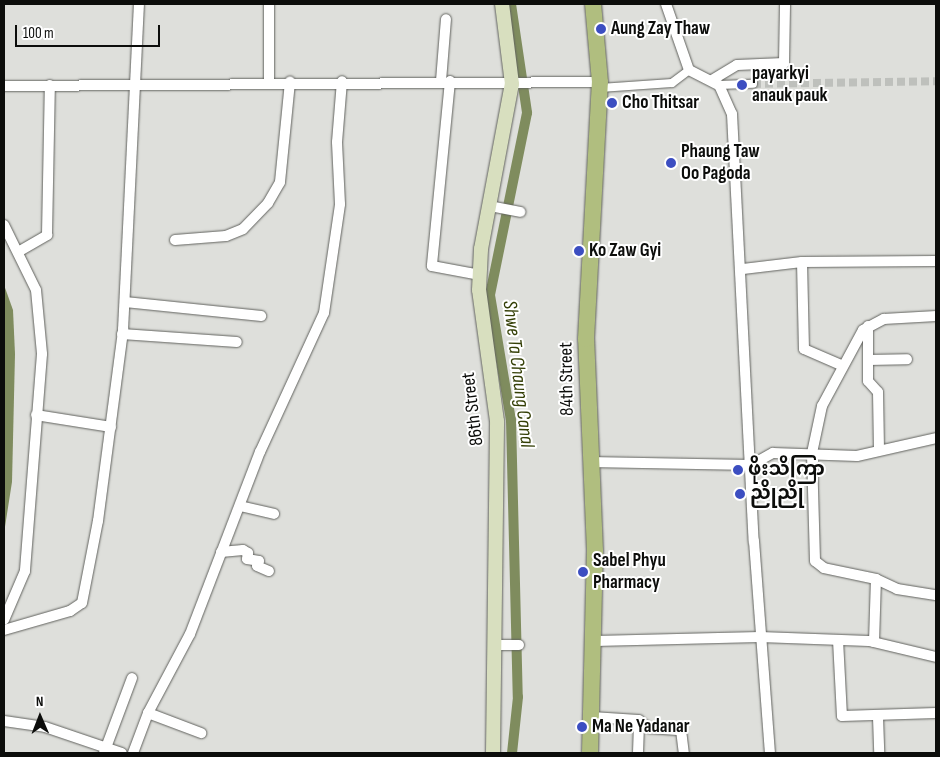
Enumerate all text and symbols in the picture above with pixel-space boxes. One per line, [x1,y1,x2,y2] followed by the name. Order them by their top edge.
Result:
[18,15,162,47] scale bar
[611,18,710,40] place label: Aung Zay Thaw
[595,23,607,35] marker: Aung Zay Thaw
[23,24,54,43] text: 100 m
[752,63,828,107] place label: payarkyi anauk pauk
[736,79,748,91] marker: payarkyi anauk pauk
[622,92,699,114] place label: Cho Thitsar
[606,97,618,109] marker: Cho Thitsar
[681,141,760,185] place label: Phaung Taw Oo Pagoda
[665,157,677,169] marker: Phaung Taw Oo Pagoda
[589,240,661,262] place label: Ko Zaw Gyi
[573,245,585,257] marker: Ko Zaw Gyi
[497,299,539,449] water label: Shwe Ta Chaung Canal
[555,342,579,416] street label: 84th Street
[457,371,489,447] street label: 86th Street
[748,459,825,481] place label: ဖိုးသိကြာ
[732,464,744,476] marker: ဖိုးသိကြာ
[750,483,804,505] place label: ညိုညို
[734,488,746,500] marker: ညိုညို
[593,550,666,594] place label: Sabel Phyu Pharmacy
[577,566,589,578] marker: Sabel Phyu Pharmacy
[15,692,65,742] north arrow
[36,693,44,710] text: N
[592,716,690,738] place label: Ma Ne Yadanar
[576,721,588,733] marker: Ma Ne Yadanar

